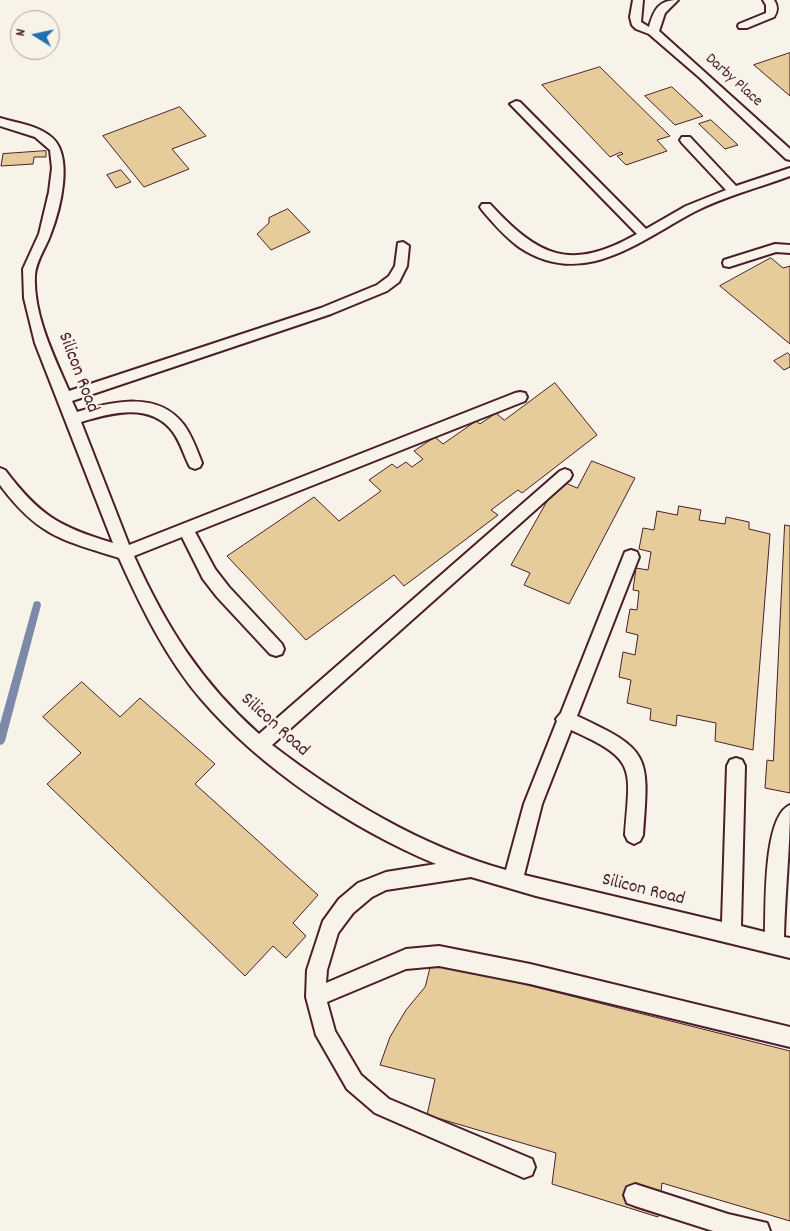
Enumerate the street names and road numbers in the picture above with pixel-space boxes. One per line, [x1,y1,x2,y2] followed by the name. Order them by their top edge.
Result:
[700,50,766,112] street label: Darby Place
[51,329,103,417] street label: Silicon Road
[235,689,313,763] street label: Silicon Road
[599,870,687,912] street label: Silicon Road

